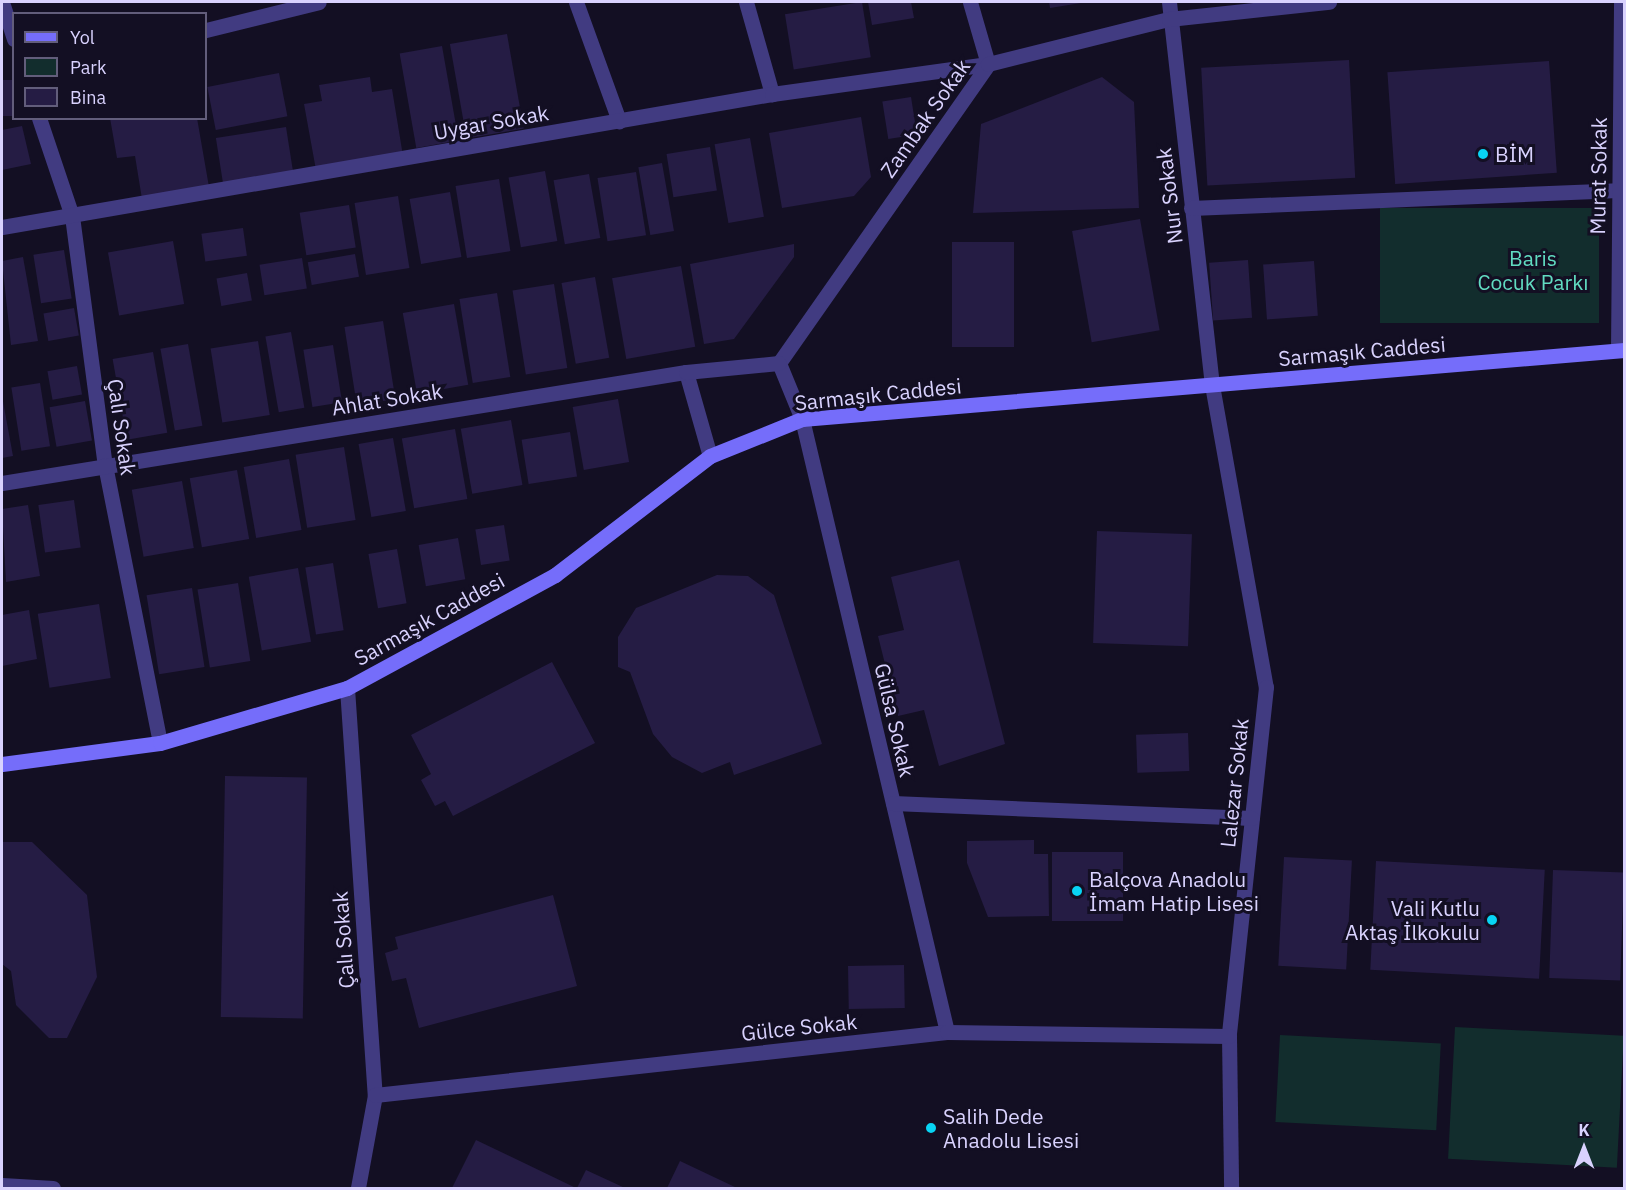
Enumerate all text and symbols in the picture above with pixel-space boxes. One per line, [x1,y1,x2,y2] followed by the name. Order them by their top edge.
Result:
[12,12,207,120] legend
[70,26,95,49] text: Yol
[875,54,975,182] street label: Zambak Sokak
[70,56,106,79] text: Park
[70,86,106,109] text: Bina
[432,100,550,144] street label: Uygar Sokak
[1584,117,1612,235] street label: Murat Sokak
[1495,141,1534,167] place label: BİM
[1151,147,1187,245] street label: Nur Sokak
[1476,147,1490,161] marker: BİM
[1477,245,1589,295] park label: Baris Cocuk Parkı
[1277,331,1447,371] street label: Sarmaşık Caddesi
[793,373,963,415] street label: Sarmaşık Caddesi
[103,377,141,477] street label: Çalı Sokak
[330,378,444,420] street label: Ahlat Sokak
[350,567,508,671] street label: Sarmaşık Caddesi
[870,661,920,779] street label: Gülsa Sokak
[1215,717,1253,849] street label: Lalezar Sokak
[1089,866,1259,916] place label: Balçova Anadolu İmam Hatip Lisesi
[1070,884,1084,898] marker: Balçova Anadolu İmam Hatip Lisesi
[327,891,359,989] street label: Çalı Sokak
[1345,895,1480,945] place label: Vali Kutlu Aktaş İlkokulu
[1485,913,1499,927] marker: Vali Kutlu Aktaş İlkokulu
[740,1008,858,1046] street label: Gülce Sokak
[943,1103,1079,1153] place label: Salih Dede Anadolu Lisesi
[1554,1118,1614,1178] north arrow
[1578,1120,1590,1140] text: K
[924,1121,938,1135] marker: Salih Dede Anadolu Lisesi

